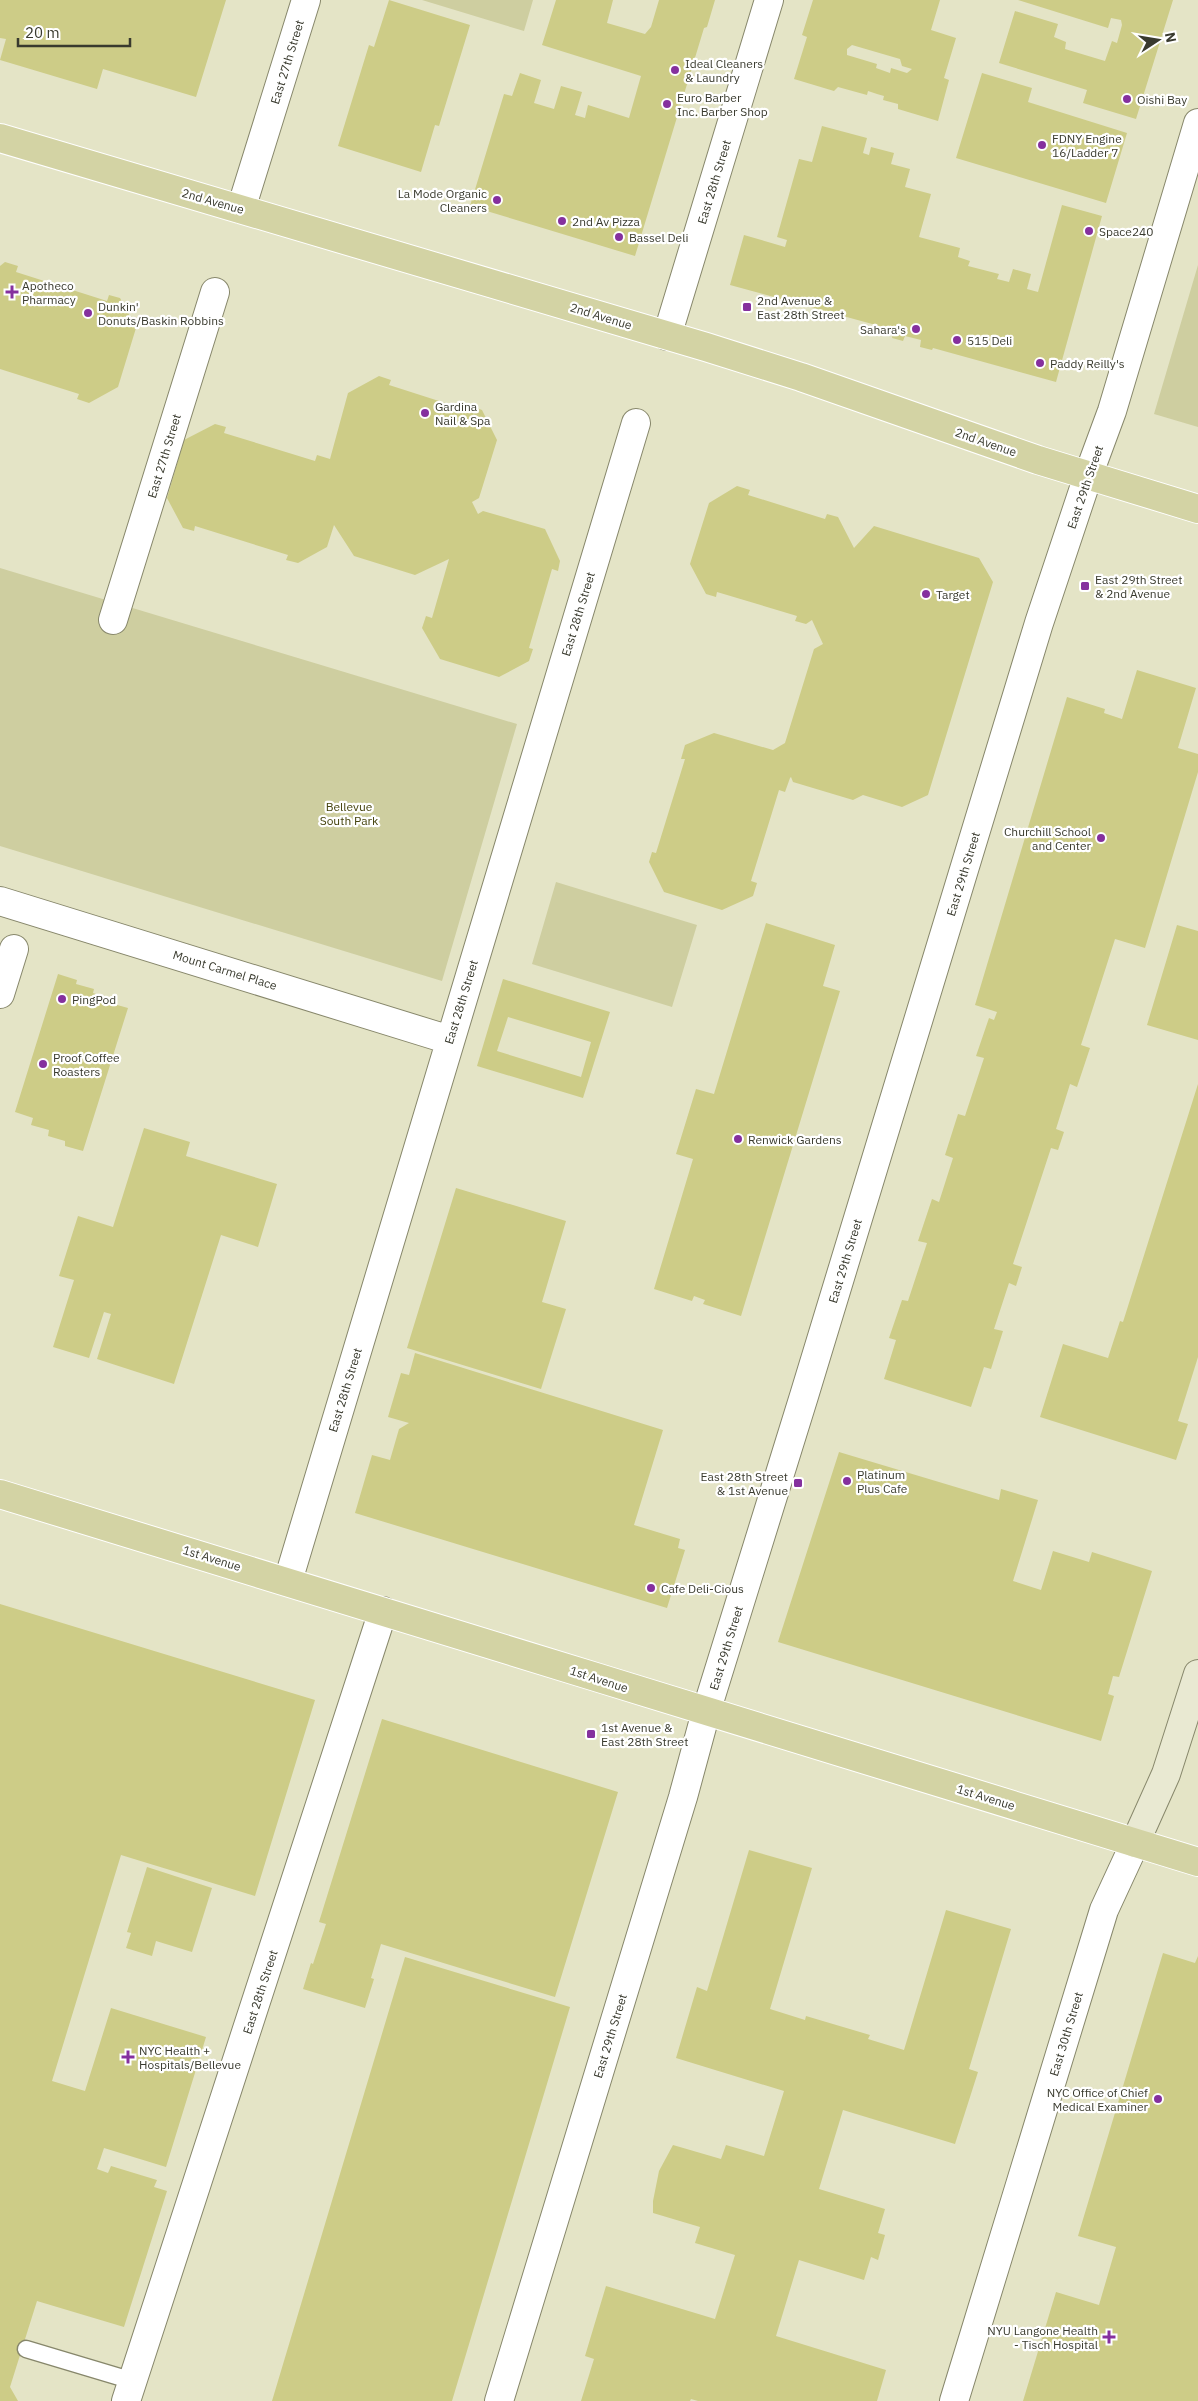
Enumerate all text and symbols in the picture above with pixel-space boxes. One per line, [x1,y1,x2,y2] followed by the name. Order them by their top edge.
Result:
[18,15,130,47] scale bar
[1133,15,1183,65] north arrow
[267,18,307,106] street label: East 27th Street
[25,23,60,42] text: 20 m
[1161,30,1181,44] text: N
[685,56,763,85] place label: Ideal Cleaners & Laundry
[669,64,681,76] marker: Ideal Cleaners & Laundry
[677,90,768,119] place label: Euro Barber Inc. Barber Shop
[1137,92,1187,107] place label: Oishi Bay
[1121,93,1133,105] marker: Oishi Bay
[661,98,673,110] marker: Euro Barber Inc. Barber Shop
[1052,131,1122,160] place label: FDNY Engine 16/Ladder 7
[694,138,734,226] street label: East 28th Street
[1036,139,1048,151] marker: FDNY Engine 16/Ladder 7
[180,185,246,217] street label: 2nd Avenue
[398,186,487,215] place label: La Mode Organic Cleaners
[491,194,503,206] marker: La Mode Organic Cleaners
[572,214,640,229] place label: 2nd Av Pizza
[556,215,568,227] marker: 2nd Av Pizza
[1099,224,1154,239] place label: Space240
[1083,225,1095,237] marker: Space240
[629,230,688,245] place label: Bassel Deli
[613,231,625,243] marker: Bassel Deli
[22,278,76,307] place label: Apotheco Pharmacy
[6,286,18,298] marker: Apotheco Pharmacy
[757,293,844,322] place label: 2nd Avenue & East 28th Street
[98,299,224,328] place label: Dunkin' Donuts/Baskin Robbins
[568,299,634,333] street label: 2nd Avenue
[741,301,753,313] marker: 2nd Avenue & East 28th Street
[82,307,94,319] marker: Dunkin' Donuts/Baskin Robbins
[860,322,906,337] place label: Sahara's
[910,323,922,335] marker: Sahara's
[967,333,1012,348] place label: 515 Deli
[951,334,963,346] marker: 515 Deli
[1050,356,1125,371] place label: Paddy Reilly's
[1034,357,1046,369] marker: Paddy Reilly's
[435,399,491,428] place label: Gardina Nail & Spa
[419,407,431,419] marker: Gardina Nail & Spa
[144,412,184,500] street label: East 27th Street
[953,425,1019,460] street label: 2nd Avenue
[1064,443,1106,531] street label: East 29th Street
[558,570,598,658] street label: East 28th Street
[1095,572,1182,601] place label: East 29th Street & 2nd Avenue
[1079,580,1091,592] marker: East 29th Street & 2nd Avenue
[936,587,970,602] place label: Target
[920,588,932,600] marker: Target
[320,799,379,828] park label: Bellevue South Park
[1004,824,1092,853] place label: Churchill School and Center
[943,830,983,918] street label: East 29th Street
[1095,832,1107,844] marker: Churchill School and Center
[171,947,279,993] street label: Mount Carmel Place
[441,958,481,1046] street label: East 28th Street
[72,992,116,1007] place label: PingPod
[56,993,68,1005] marker: PingPod
[53,1050,120,1079] place label: Proof Coffee Roasters
[37,1058,49,1070] marker: Proof Coffee Roasters
[748,1132,842,1147] place label: Renwick Gardens
[732,1133,744,1145] marker: Renwick Gardens
[825,1217,865,1305] street label: East 29th Street
[325,1346,365,1434] street label: East 28th Street
[857,1467,908,1496] place label: Platinum Plus Cafe
[701,1469,788,1498] place label: East 28th Street & 1st Avenue
[841,1475,853,1487] marker: Platinum Plus Cafe
[792,1477,804,1489] marker: East 28th Street & 1st Avenue
[181,1542,243,1574] street label: 1st Avenue
[661,1581,744,1596] place label: Cafe Deli-Cious
[645,1582,657,1594] marker: Cafe Deli-Cious
[706,1604,746,1692] street label: East 29th Street
[568,1663,630,1696] street label: 1st Avenue
[601,1720,688,1749] place label: 1st Avenue & East 28th Street
[585,1728,597,1740] marker: 1st Avenue & East 28th Street
[955,1781,1017,1813] street label: 1st Avenue
[239,1948,281,2036] street label: East 28th Street
[1046,1990,1086,2078] street label: East 30th Street
[590,1992,630,2080] street label: East 29th Street
[139,2043,241,2072] place label: NYC Health + Hospitals/Bellevue
[121,2050,135,2064] marker: NYC Health + Hospitals/Bellevue
[1047,2085,1149,2114] place label: NYC Office of Chief Medical Examiner
[1152,2093,1164,2105] marker: NYC Office of Chief Medical Examiner
[987,2323,1098,2352] place label: NYU Langone Health - Tisch Hospital
[1102,2330,1116,2344] marker: NYU Langone Health - Tisch Hospital

